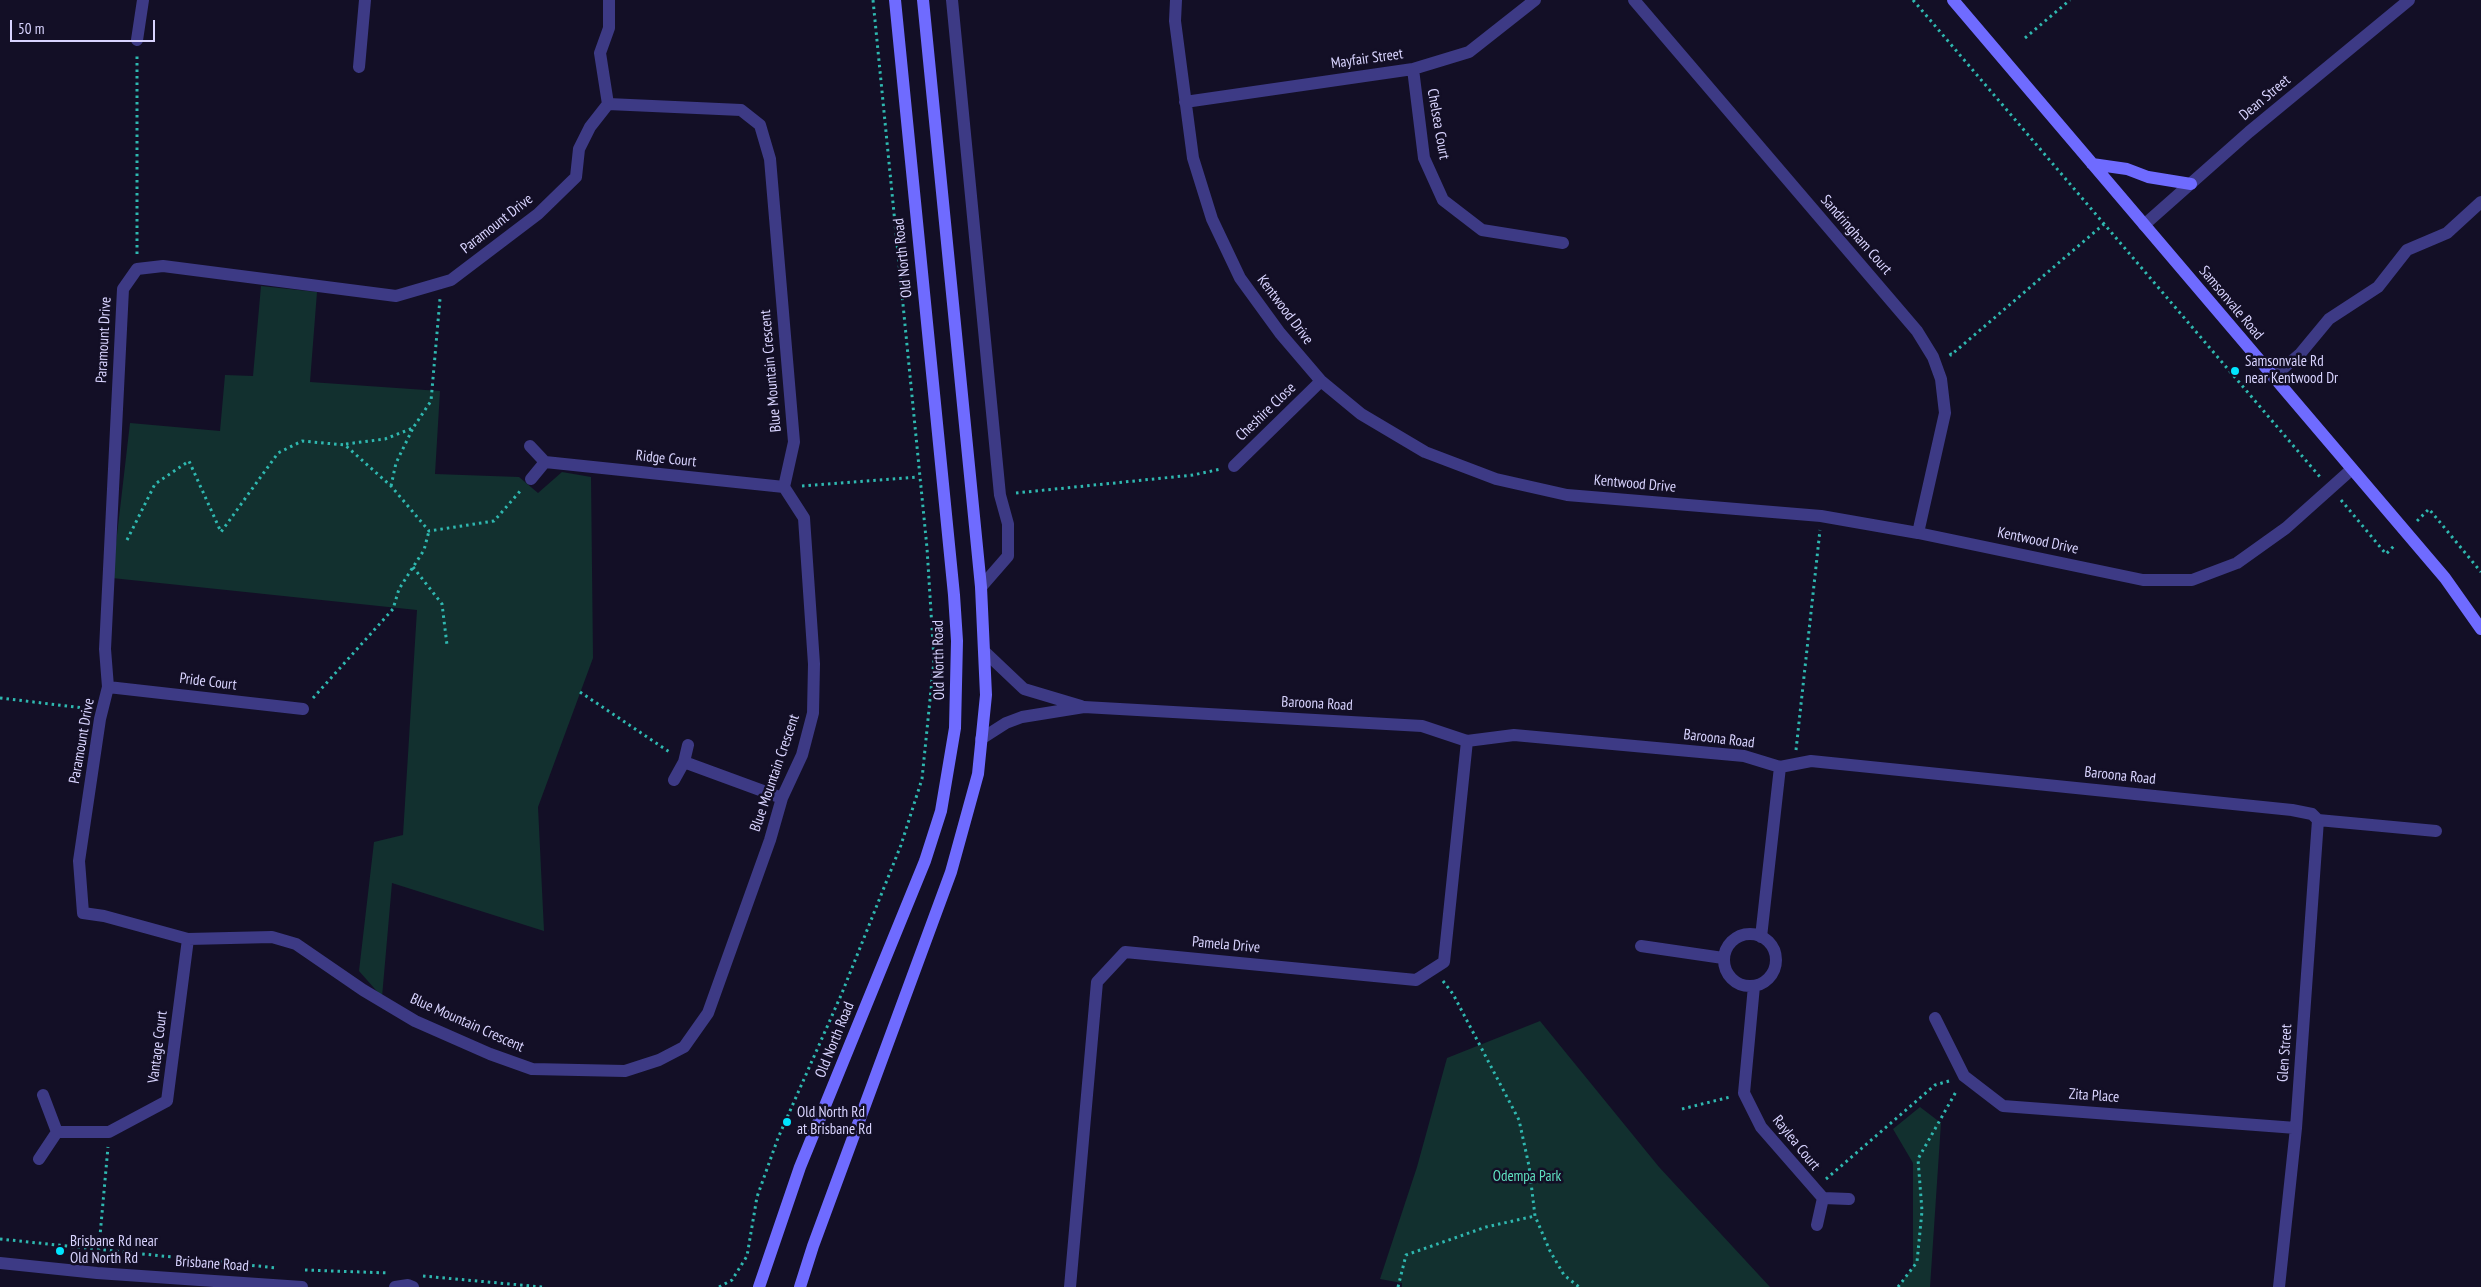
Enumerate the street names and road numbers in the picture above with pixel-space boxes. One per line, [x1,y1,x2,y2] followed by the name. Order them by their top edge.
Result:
[1330,45,1404,73] street label: Mayfair Street
[2236,72,2294,124] street label: Dean Street
[1423,87,1453,161] street label: Chelsea Court
[457,190,537,258] street label: Paramount Drive
[1817,192,1895,278] street label: Sandringham Court
[890,217,916,299] street label: Old North Road
[2195,263,2267,343] street label: Samsonvale Road
[1253,272,1317,348] street label: Kentwood Drive
[93,296,115,384] street label: Paramount Drive
[757,309,785,433] street label: Blue Mountain Crescent
[1232,379,1300,445] street label: Cheshire Close
[635,447,697,471] street label: Ridge Court
[1593,471,1677,497] street label: Kentwood Drive
[1996,524,2080,558] street label: Kentwood Drive
[929,620,949,700] street label: Old North Road
[178,670,238,694] street label: Pride Court
[1281,693,1353,715] street label: Baroona Road
[66,697,98,785] street label: Paramount Drive
[747,712,803,834] street label: Blue Mountain Crescent
[1682,726,1756,752] street label: Baroona Road
[2084,763,2156,789] street label: Baroona Road
[1191,933,1261,957] street label: Pamela Drive
[407,990,527,1056] street label: Blue Mountain Crescent
[812,1000,858,1080] street label: Old North Road
[145,1010,171,1084] street label: Vantage Court
[2274,1024,2296,1082] street label: Glen Street
[2068,1085,2120,1107] street label: Zita Place
[1768,1112,1824,1174] street label: Raylea Court
[175,1252,249,1276] street label: Brisbane Road

